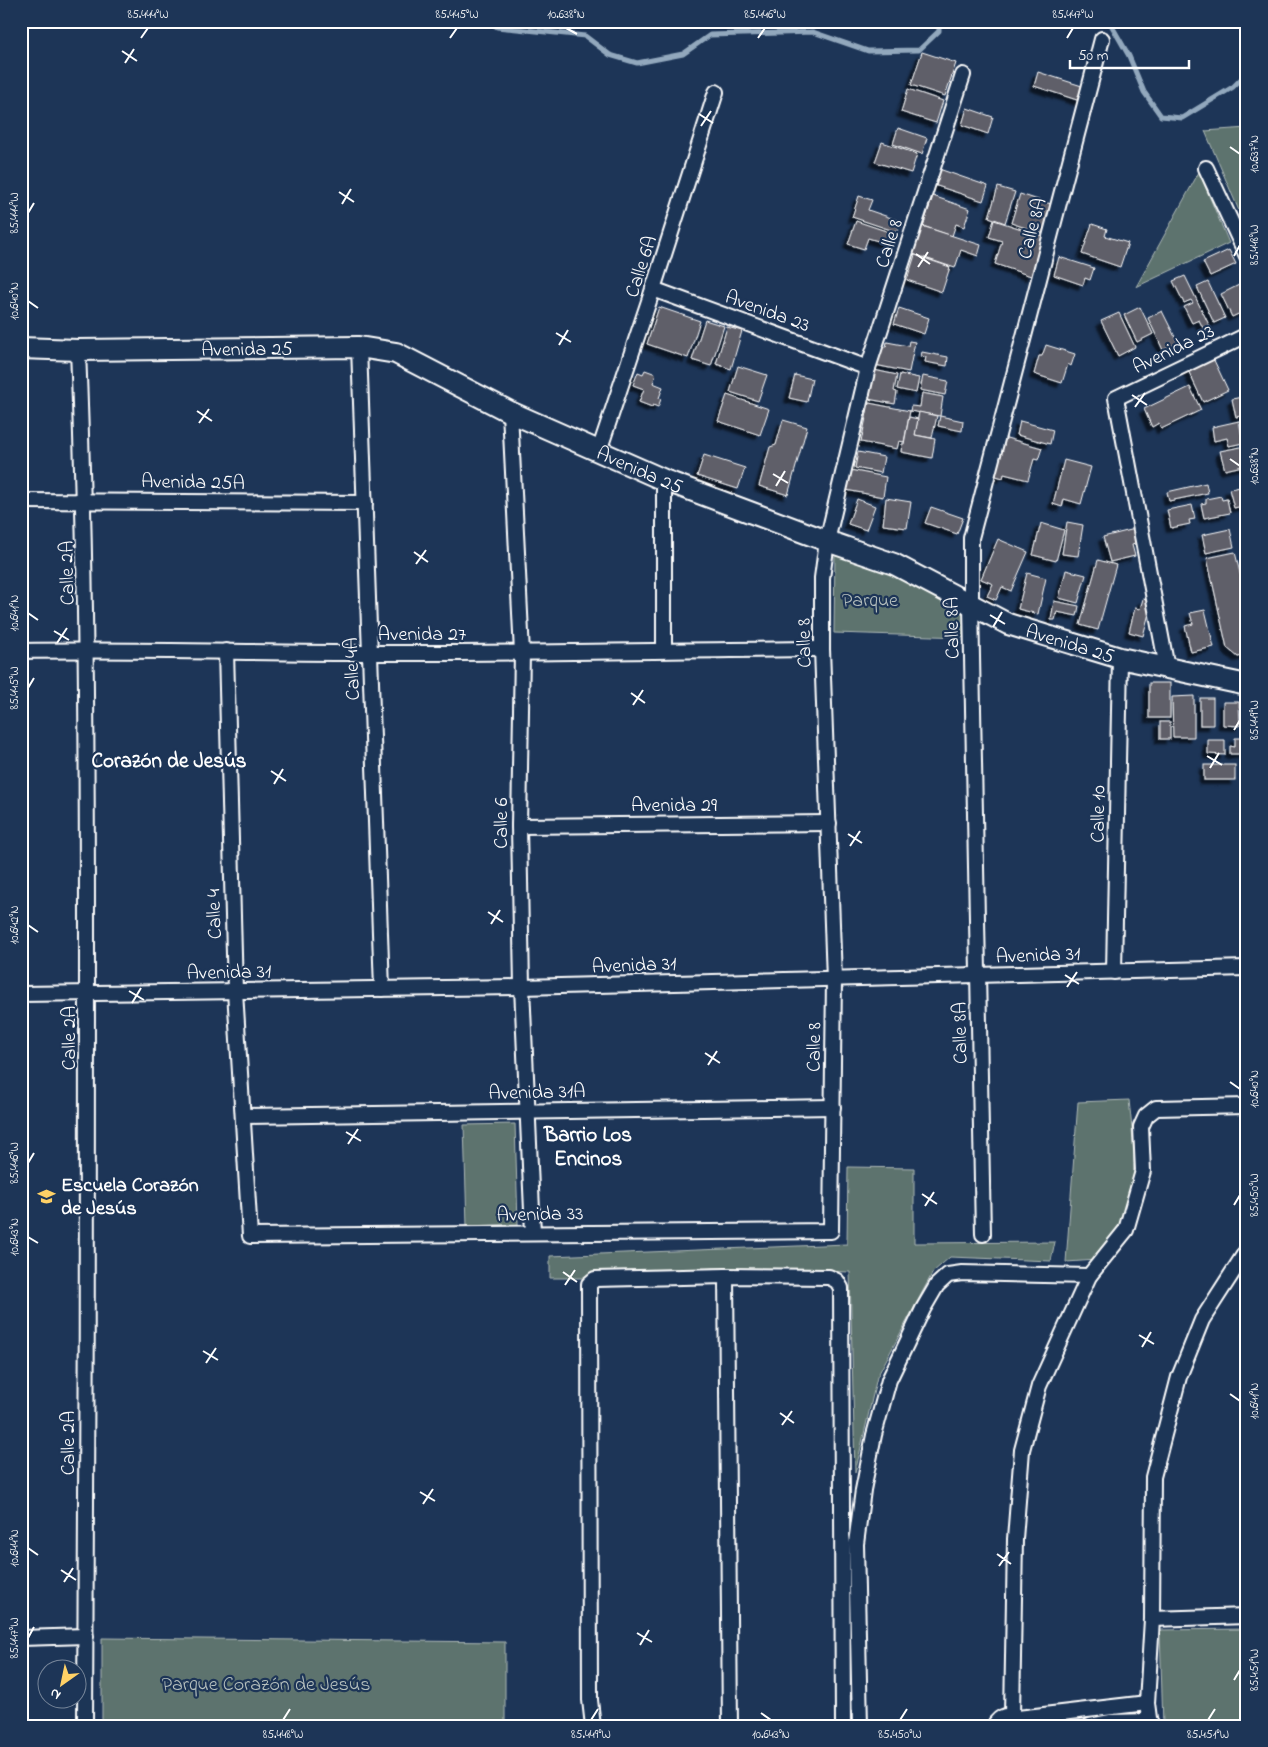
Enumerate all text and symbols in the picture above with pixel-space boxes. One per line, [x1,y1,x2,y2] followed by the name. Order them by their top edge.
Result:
[127,6,169,24] text: 85.444°W
[435,6,479,24] text: 85.445°W
[547,6,585,24] text: 10.638°N
[744,6,786,24] text: 85.446°W
[1052,6,1094,24] text: 85.447°W
[1070,38,1189,70] scale bar
[1078,45,1109,67] text: 50 m
[1246,135,1264,173] text: 10.637°N
[6,192,24,234] text: 85.444°W
[1011,195,1055,262] street label: Calle 8A
[869,216,912,272] street label: Calle 8
[1246,225,1264,265] text: 85.448°W
[619,232,666,301] street label: Calle 6A
[6,282,24,320] text: 10.640°N
[721,284,814,341] street label: Avenida 23
[1128,318,1220,383] street label: Avenida 23
[201,336,293,366] street label: Avenida 25
[591,440,687,503] street label: Avenida 25
[1246,447,1264,485] text: 10.638°N
[141,468,245,499] street label: Avenida 25A
[53,540,84,606] street label: Calle 2A
[842,587,898,616] park label: Parque
[6,595,24,631] text: 10.641°N
[938,597,969,659] street label: Calle 8A
[791,618,820,668] street label: Calle 8
[1021,618,1118,672] street label: Avenida 25
[378,621,466,650] street label: Avenida 27
[338,637,369,701] street label: Calle 4A
[6,666,24,710] text: 85.445°W
[1246,700,1264,740] text: 85.449°W
[91,747,247,777] district label: Corazón de Jesús
[1085,785,1115,843] street label: Calle 10
[631,792,717,821] street label: Avenida 29
[488,797,517,849] street label: Calle 6
[200,888,231,940] street label: Calle 4
[6,906,24,944] text: 10.642°N
[995,941,1081,972] street label: Avenida 31
[591,951,677,982] street label: Avenida 31
[186,958,272,989] street label: Avenida 31
[946,1002,977,1064] street label: Calle 8A
[56,1006,85,1070] street label: Calle 2A
[801,1022,830,1072] street label: Calle 8
[1246,1070,1264,1108] text: 10.640°N
[488,1078,586,1109] street label: Avenida 31A
[543,1121,632,1175] district label: Barrio Los Encinos
[6,1142,24,1184] text: 85.446°W
[61,1172,199,1224] place label: Escuela Corazón de Jesús
[1246,1173,1264,1217] text: 85.450°W
[37,1186,57,1206] school or university icon: Escuela Corazón de Jesús
[496,1200,584,1231] street label: Avenida 33
[6,1218,24,1256] text: 10.643°N
[1246,1383,1264,1419] text: 10.641°N
[55,1411,84,1475] street label: Calle 2A
[6,1529,24,1567] text: 10.644°N
[6,1617,24,1659] text: 85.447°W
[1246,1649,1264,1691] text: 85.451°W
[38,1660,88,1710] north arrow
[162,1671,370,1700] park label: Parque Corazón de Jesús
[46,1682,65,1705] text: N
[263,1726,303,1744] text: 85.448°W
[571,1726,611,1744] text: 85.449°W
[752,1726,790,1744] text: 10.643°N
[878,1726,922,1744] text: 85.450°W
[1187,1726,1229,1744] text: 85.451°W

